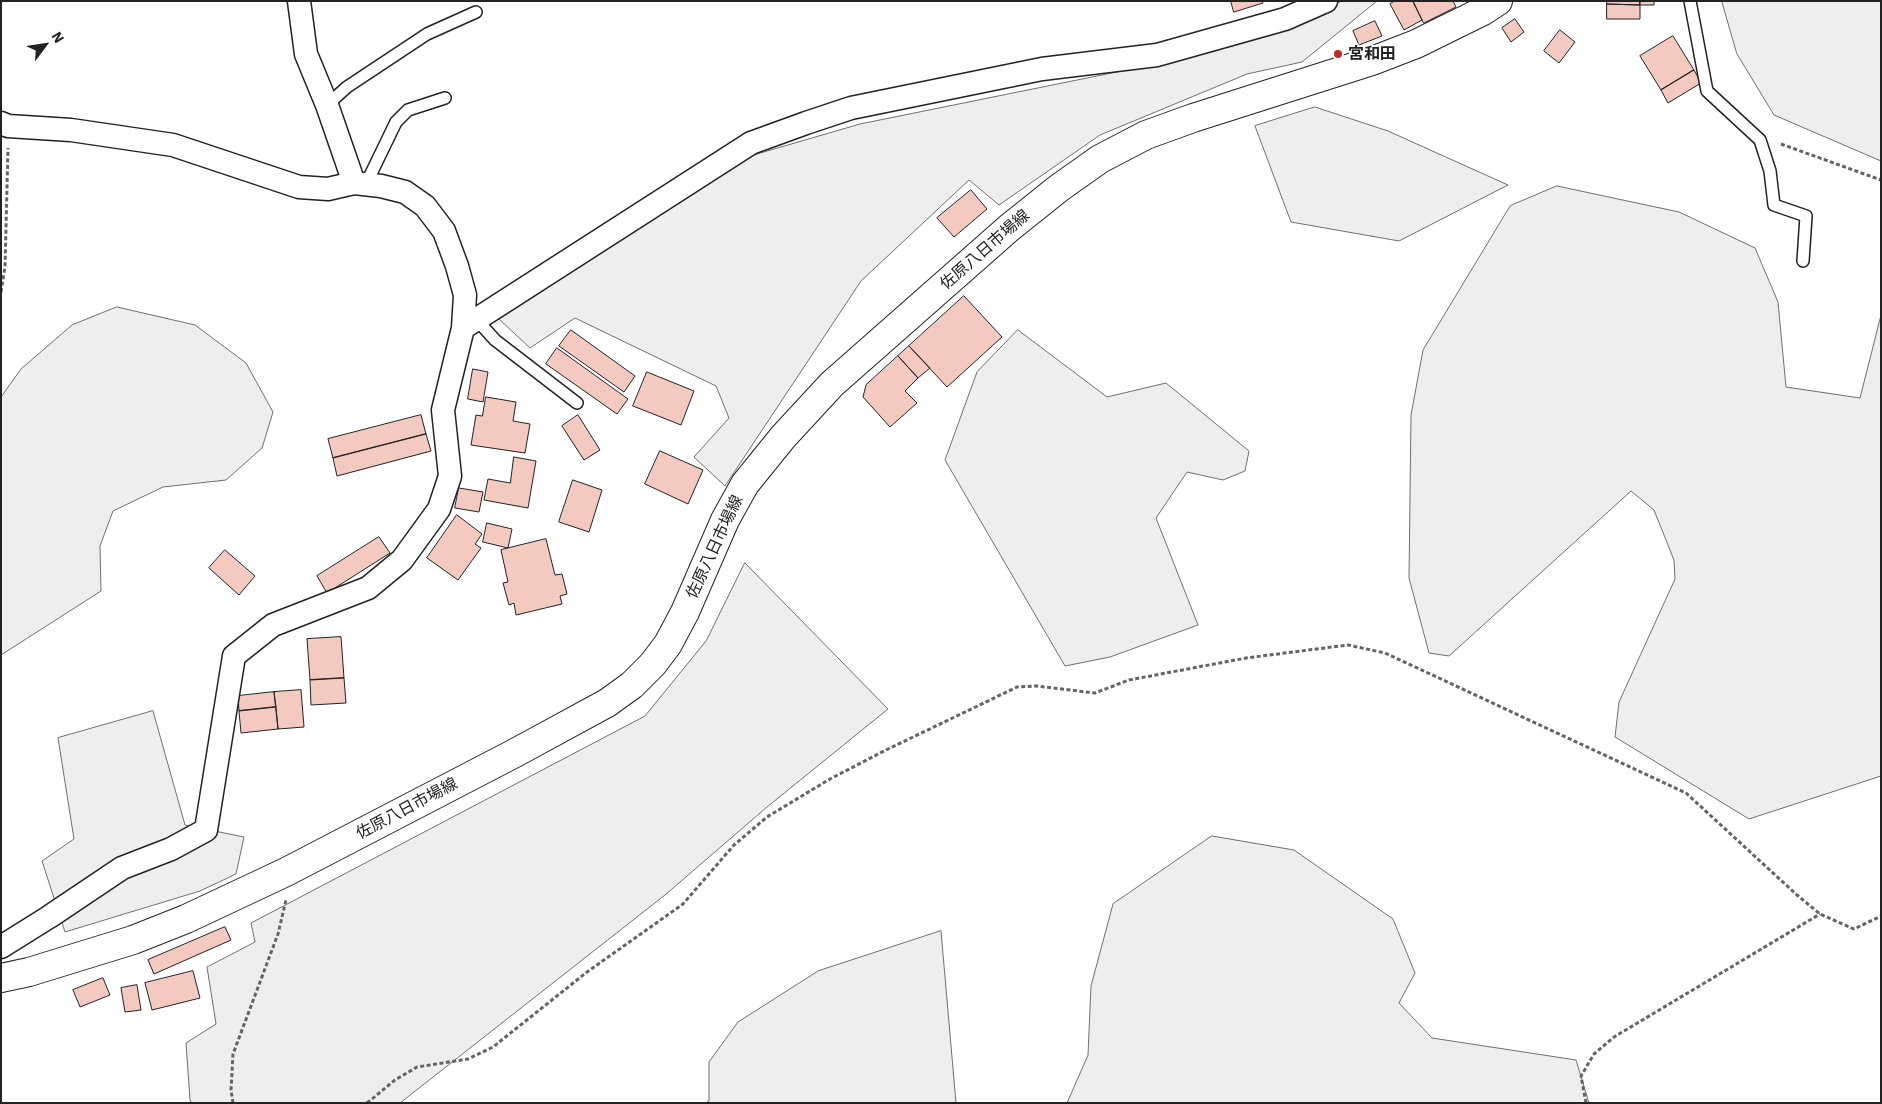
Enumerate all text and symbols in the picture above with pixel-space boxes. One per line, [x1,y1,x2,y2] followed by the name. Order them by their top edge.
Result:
[20,20,70,70] north arrow
[48,28,68,46] text: N
[1348,44,1396,64] place label: 宮和田
[1332,48,1344,60] marker: 宮和田
[936,206,1034,294] street label: 佐原八日市場線
[683,492,747,602] street label: 佐原八日市場線
[353,774,461,844] street label: 佐原八日市場線

